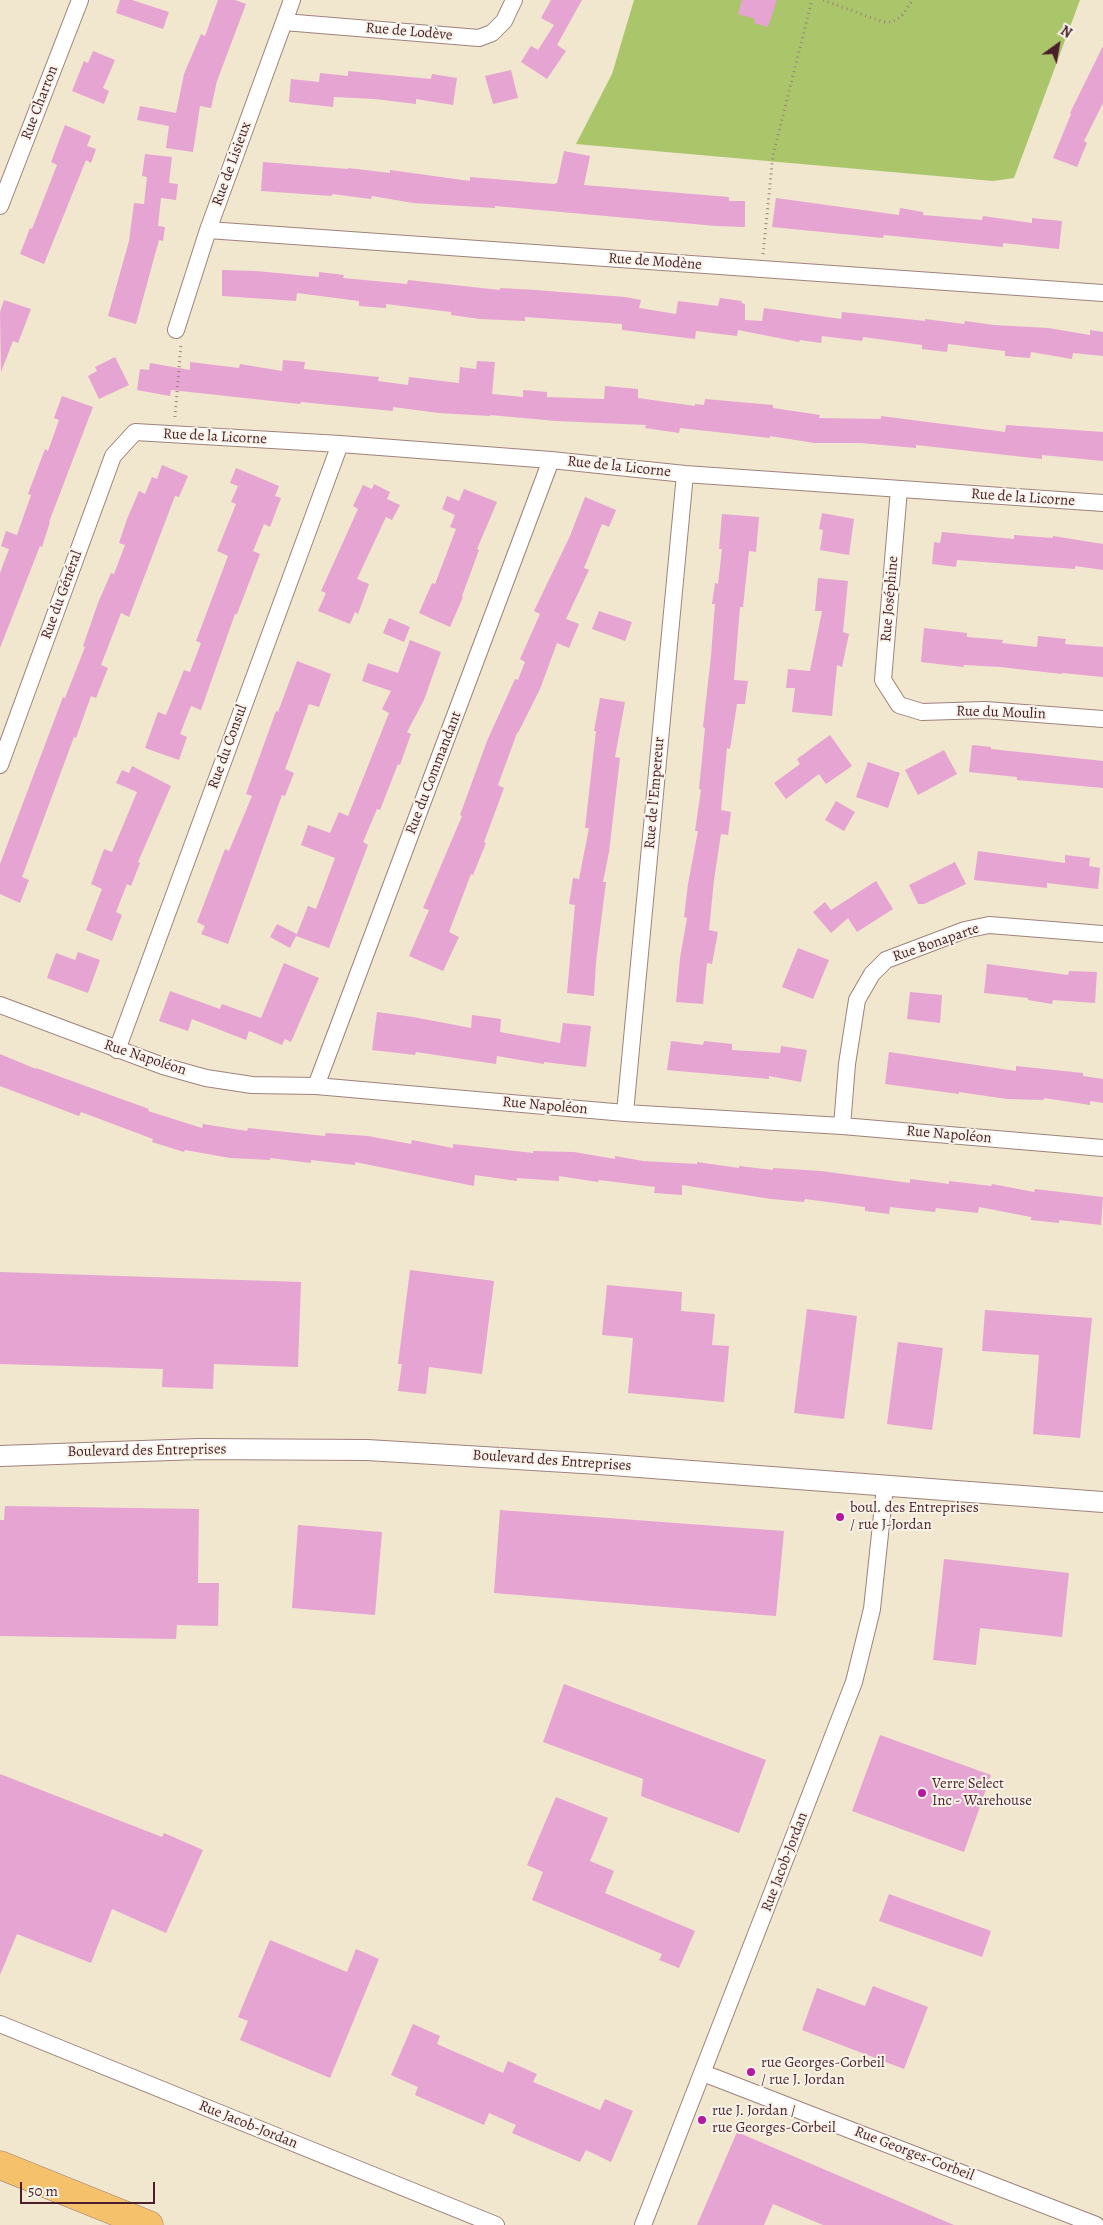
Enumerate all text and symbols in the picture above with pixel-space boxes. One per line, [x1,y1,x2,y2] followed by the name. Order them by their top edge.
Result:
[365,19,453,45] street label: Rue de Lodève
[1033,20,1083,70] north arrow
[1057,21,1076,43] text: N
[18,63,62,143] street label: Rue Charron
[208,119,256,209] street label: Rue de Lisieux
[608,250,702,274] street label: Rue de Modène
[163,425,267,449] street label: Rue de la Licorne
[566,453,672,481] street label: Rue de la Licorne
[970,485,1076,511] street label: Rue de la Licorne
[38,548,86,642] street label: Rue du Général
[877,555,903,643] street label: Rue Joséphine
[204,702,252,792] street label: Rue du Consul
[956,702,1046,724] street label: Rue du Moulin
[402,709,466,837] street label: Rue du Commandant
[641,736,669,850] street label: Rue de l'Empereur
[890,920,982,966] street label: Rue Bonaparte
[102,1036,188,1080] street label: Rue Napoléon
[502,1093,588,1119] street label: Rue Napoléon
[906,1122,992,1148] street label: Rue Napoléon
[67,1441,227,1461] street label: Boulevard des Entreprises
[472,1446,632,1476] street label: Boulevard des Entreprises
[850,1499,979,1534] place label: boul. des Entreprises / rue J-Jordan
[834,1511,846,1523] marker: boul. des Entreprises / rue J-Jordan
[932,1775,1032,1810] place label: Verre Select Inc - Warehouse
[916,1787,928,1799] marker: Verre Select Inc - Warehouse
[758,1810,812,1914] street label: Rue Jacob-Jordan
[761,2054,885,2089] place label: rue Georges-Corbeil / rue J. Jordan
[745,2066,757,2078] marker: rue Georges-Corbeil / rue J. Jordan
[196,2097,300,2153] street label: Rue Jacob-Jordan
[712,2102,836,2137] place label: rue J. Jordan / rue Georges-Corbeil
[696,2114,708,2126] marker: rue J. Jordan / rue Georges-Corbeil
[852,2123,976,2185] street label: Rue Georges-Corbeil
[22,2172,158,2204] scale bar
[28,2181,58,2201] text: 50 m

